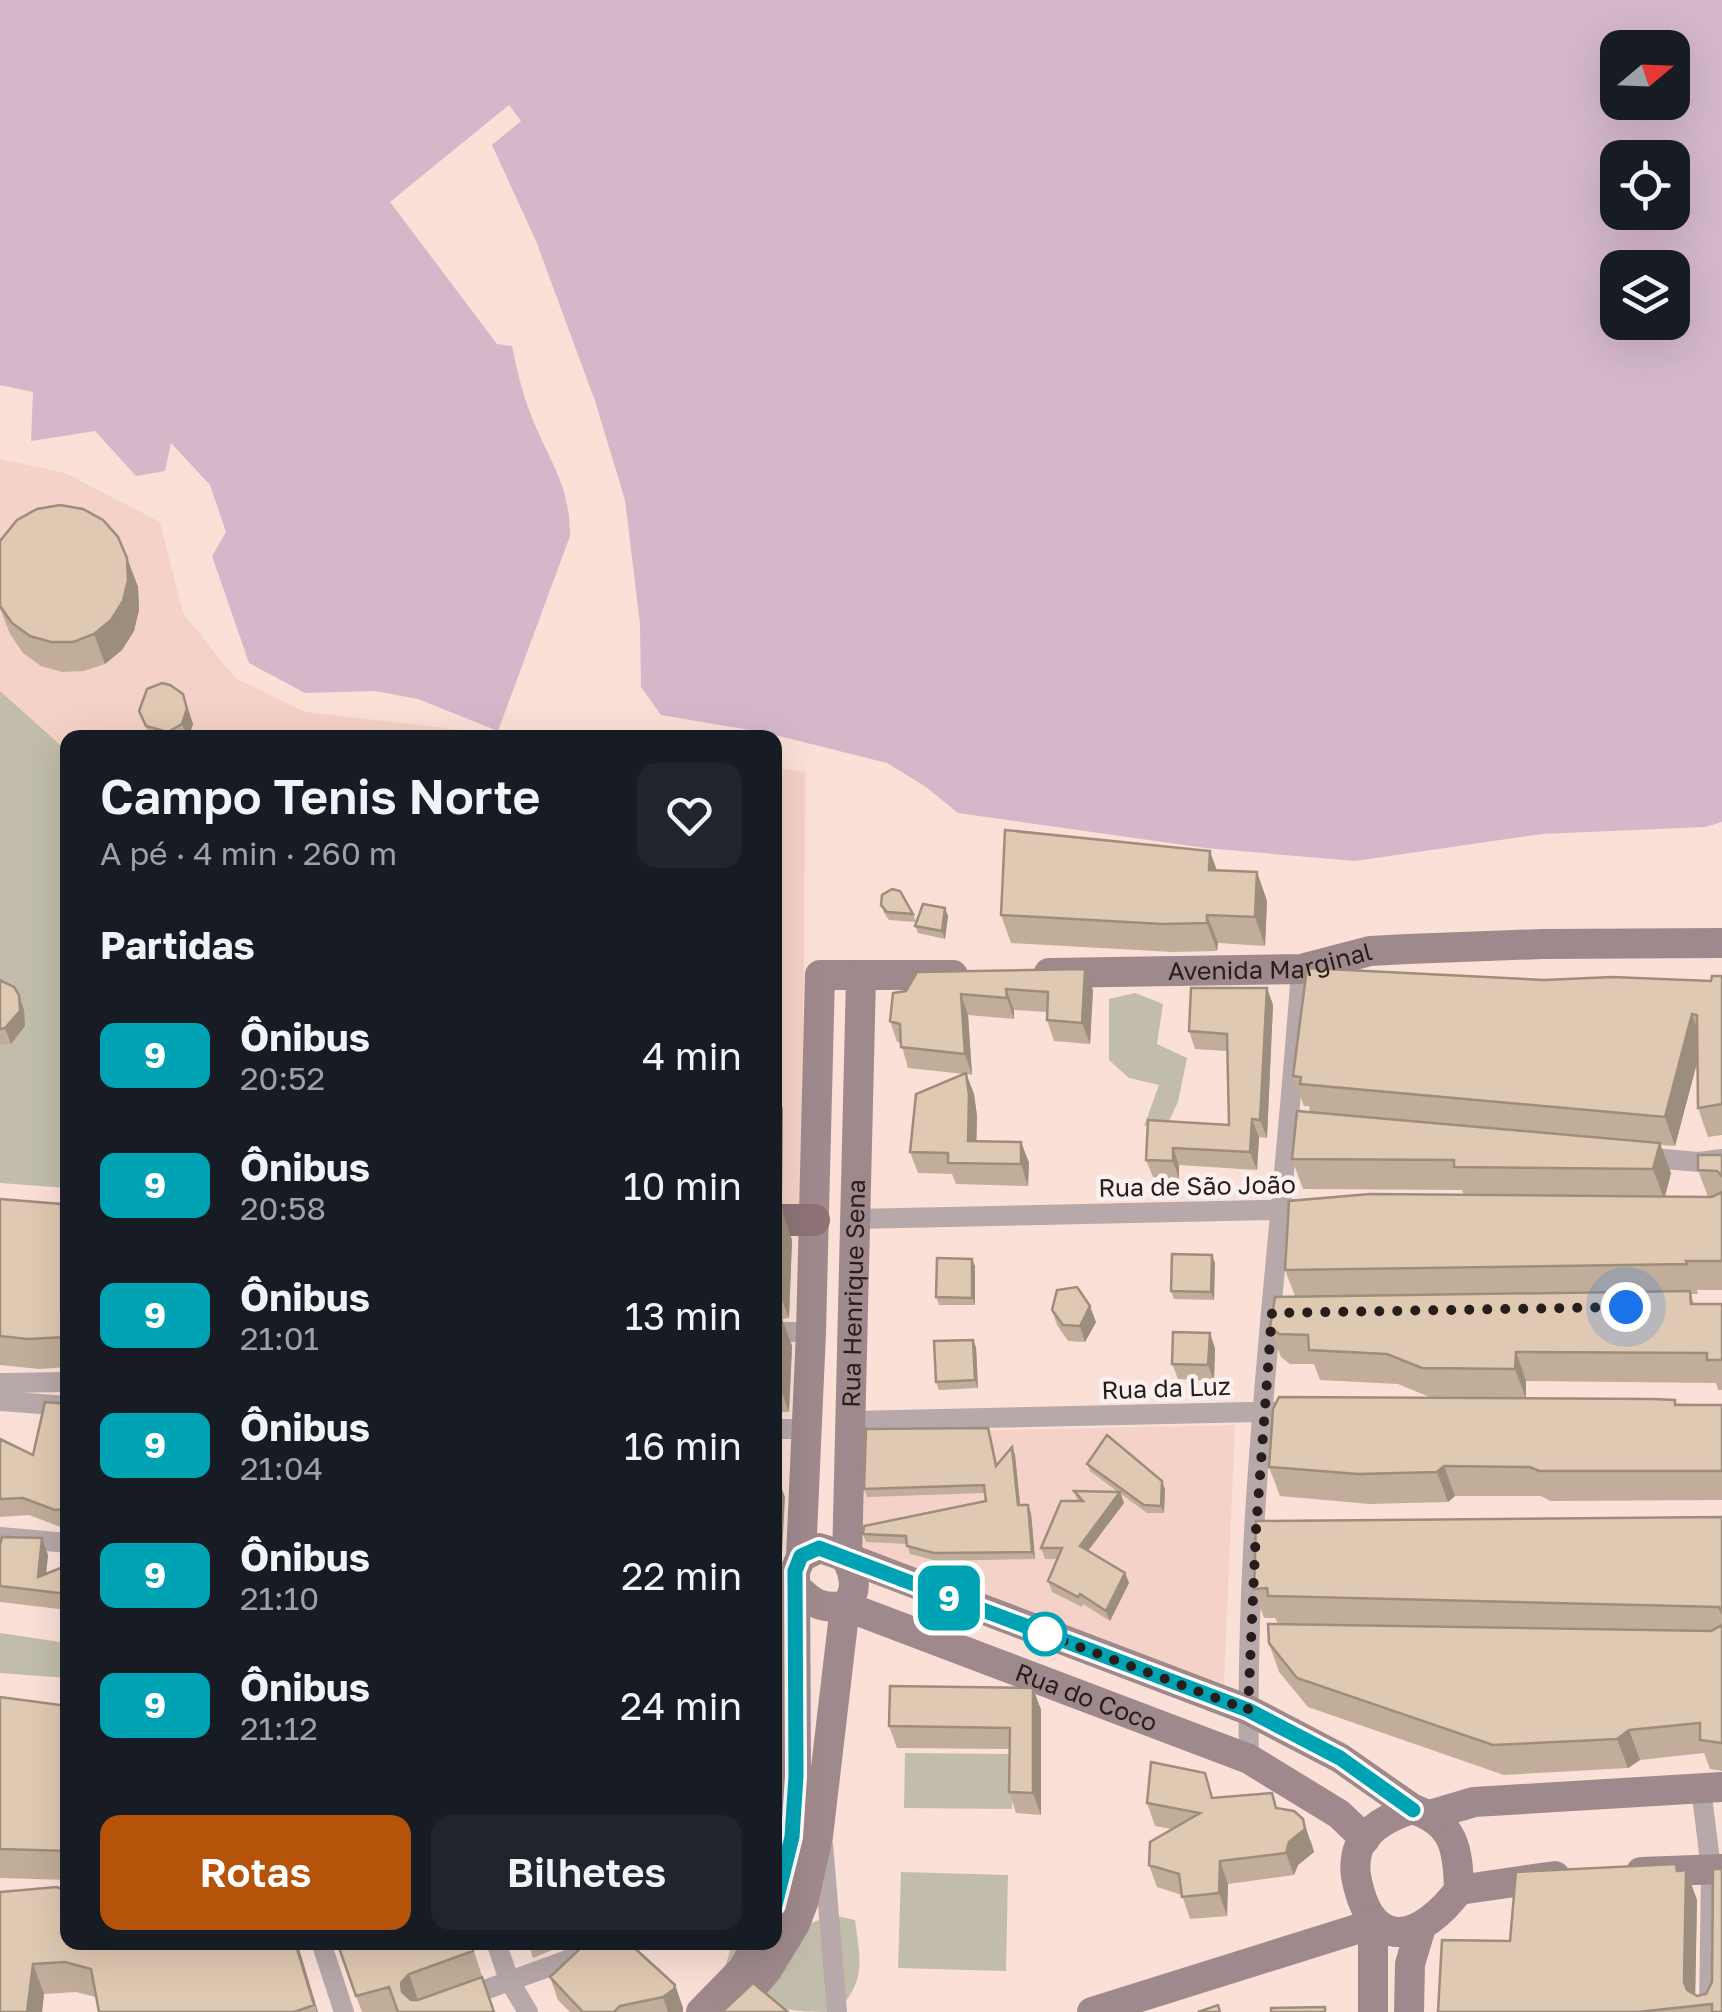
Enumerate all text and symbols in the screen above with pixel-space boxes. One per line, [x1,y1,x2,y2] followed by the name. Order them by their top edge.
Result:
[1600,30,1690,120] north arrow
[1600,30,1690,340] map controls
[1600,140,1690,230] button: locate
[1600,250,1690,340] button: layers
[637,763,742,868] button: heart
[100,767,540,825] text: Campo Tenis Norte
[100,834,397,872] text: A pé · 4 min · 260 m
[100,922,255,967] text: Partidas
[1168,935,1375,986] street label: Avenida Marginal
[240,1014,370,1059] text: Ônibus
[642,1033,742,1078] text: 4 min
[144,1034,166,1076] text: 9
[240,1059,325,1097] text: 20:52
[240,1144,370,1189] text: Ônibus
[623,1163,742,1208] text: 10 min
[144,1164,166,1206] text: 9
[1098,1168,1296,1203] street label: Rua de São João
[835,1179,871,1408] street label: Rua Henrique Sena
[240,1189,326,1227] text: 20:58
[240,1274,370,1319] text: Ônibus
[1601,1282,1651,1332] your location
[625,1293,742,1338] text: 13 min
[144,1294,166,1336] text: 9
[240,1319,319,1357] text: 21:01
[1101,1370,1231,1405] street label: Rua da Luz
[240,1404,370,1449] text: Ônibus
[624,1423,742,1468] text: 16 min
[144,1424,166,1466] text: 9
[240,1449,323,1487] text: 21:04
[240,1534,370,1579] text: Ônibus
[621,1553,742,1598] text: 22 min
[144,1554,166,1596] text: 9
[916,1566,982,1630] line badge: 9
[938,1577,960,1619] text: 9
[240,1579,319,1617] text: 21:10
[1024,1613,1066,1655] unlabelled marker
[1011,1656,1162,1738] street label: Rua do Coco
[240,1664,370,1709] text: Ônibus
[620,1683,742,1728] text: 24 min
[144,1684,166,1726] text: 9
[240,1709,318,1747] text: 21:12
[100,1815,411,1930] button: Rotas
[431,1815,742,1930] button: Bilhetes

